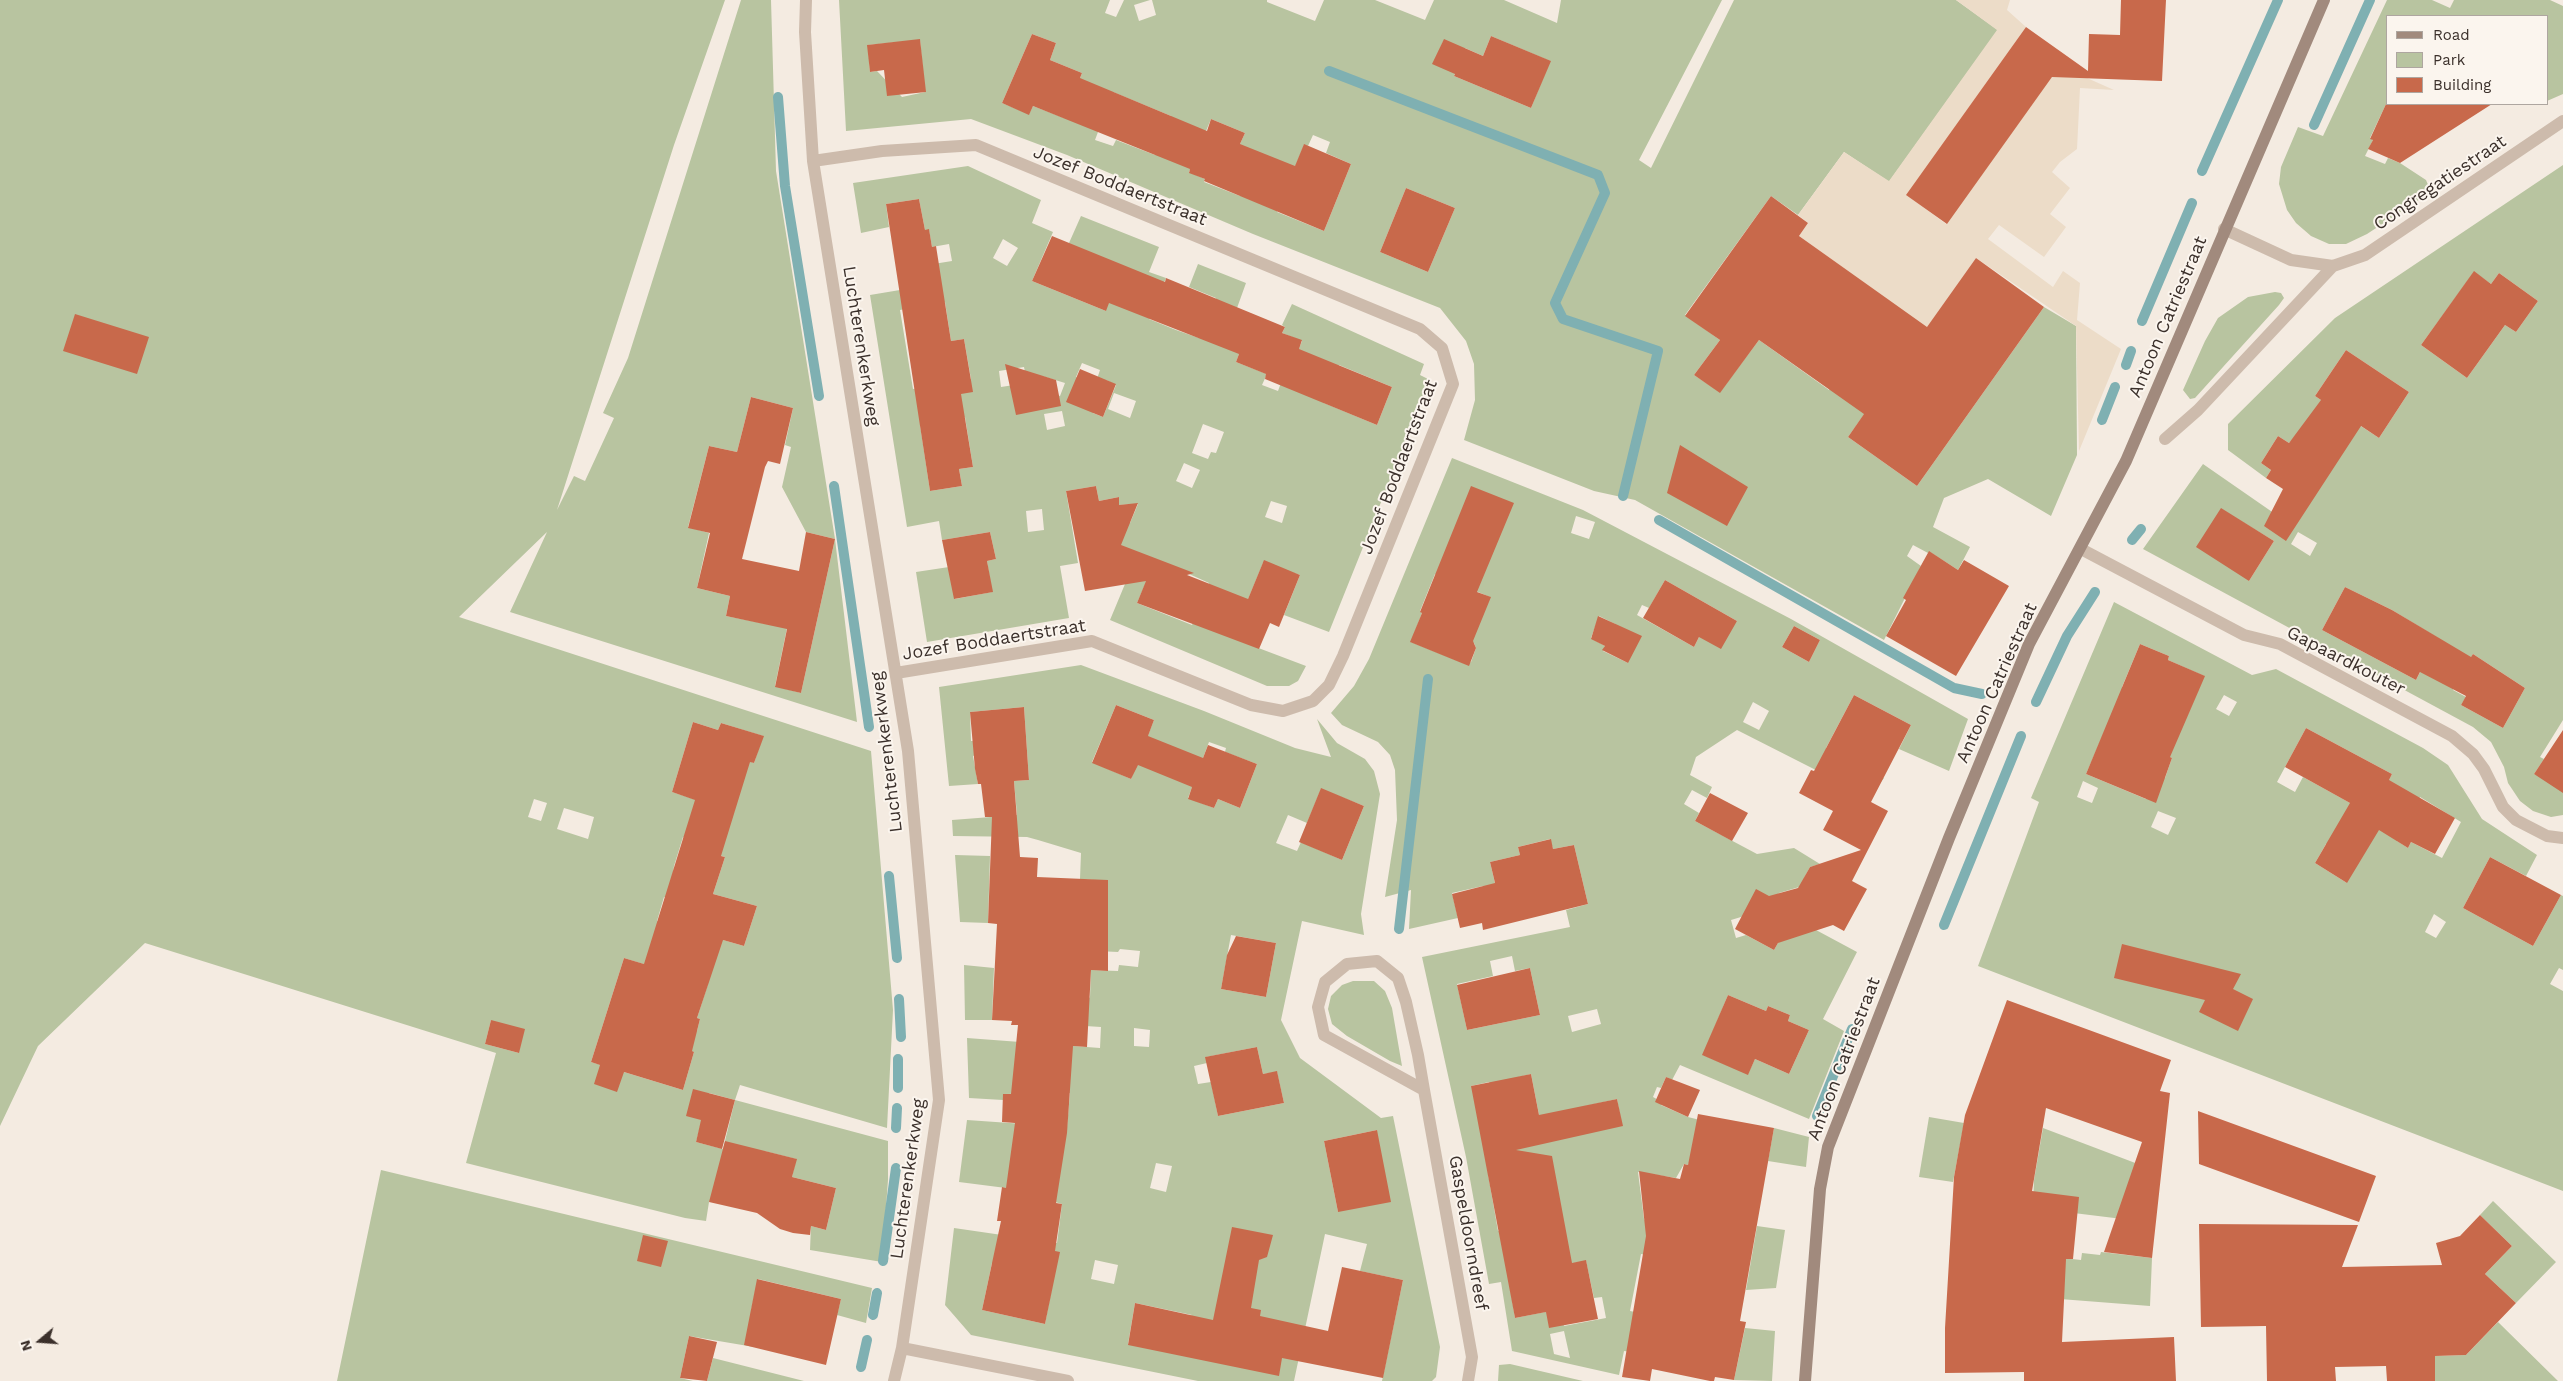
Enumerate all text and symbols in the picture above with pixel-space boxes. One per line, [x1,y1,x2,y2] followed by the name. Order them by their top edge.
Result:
[2386,15,2548,105] legend
[2433,26,2470,44] text: Road
[2433,51,2465,69] text: Park
[2433,76,2491,94] text: Building
[2370,131,2510,235] street label: Congregatiestraat
[1030,141,1210,231] street label: Jozef Boddaertstraat
[2124,233,2212,401] street label: Antoon Catriestraat
[838,264,884,428] street label: Luchterenkerkweg
[1356,377,1442,557] street label: Jozef Boddaertstraat
[1952,599,2042,767] street label: Antoon Catriestraat
[901,615,1087,665] street label: Jozef Boddaertstraat
[2283,622,2409,700] street label: Gapaardkouter
[866,670,908,834] street label: Luchterenkerkweg
[1803,974,1885,1144] street label: Antoon Catriestraat
[886,1097,930,1261] street label: Luchterenkerkweg
[1444,1154,1492,1312] street label: Gaspeldoorndreef
[15,1316,65,1366] north arrow
[17,1338,35,1353] text: N

